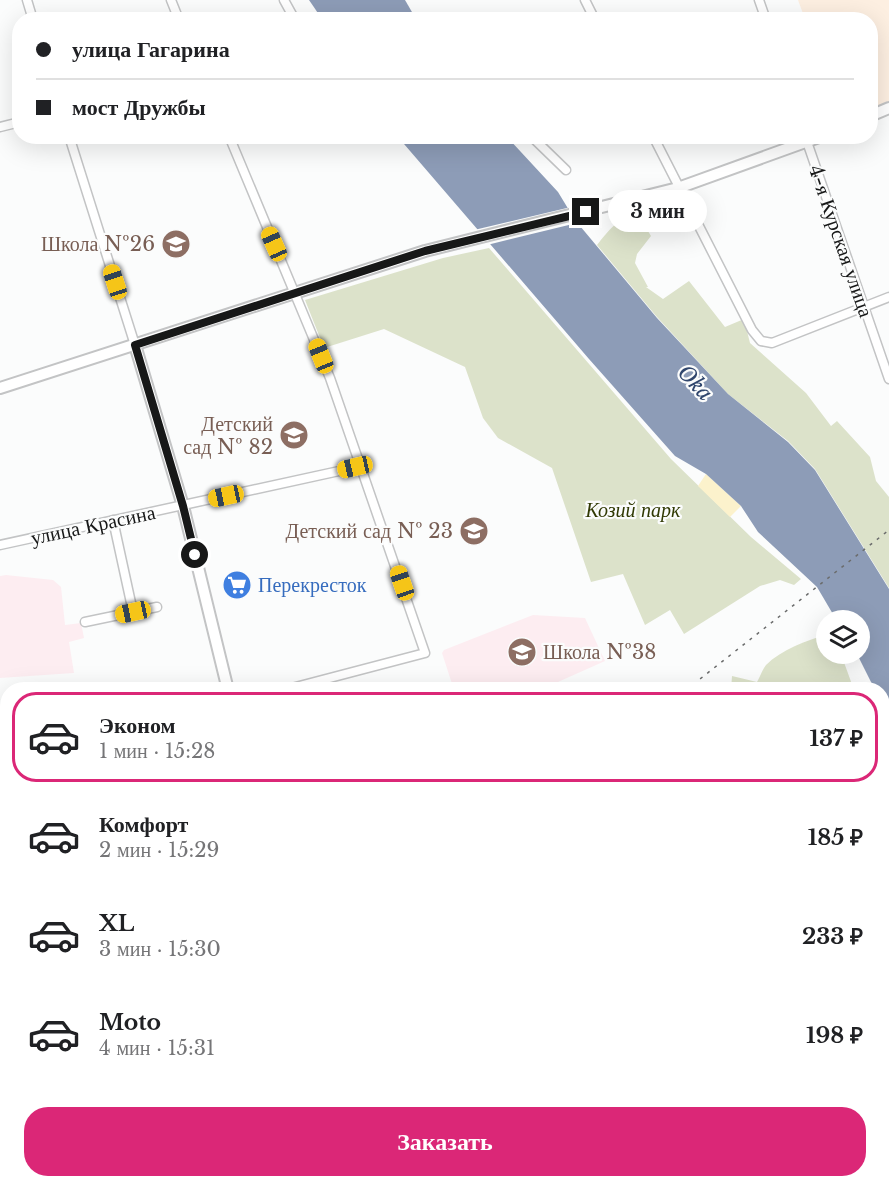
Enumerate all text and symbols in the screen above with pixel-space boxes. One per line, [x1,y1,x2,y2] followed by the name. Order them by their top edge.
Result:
[72,36,230,63] text: улица Гагарина
[72,94,206,121] text: мост Дружбы
[804,162,878,320] street label: 4-я Курская улица
[607,191,706,233] callout: 3 мин
[572,198,599,225] route end
[630,199,685,223] text: 3 мин
[258,224,290,264] car
[160,228,192,260] school or university icon: Школа №26
[41,232,155,256] place label: Школа №26
[101,262,129,302] car
[306,336,336,376] car
[672,360,718,406] water label: Oka
[183,412,273,459] place label: Детский сад № 82
[278,419,310,451] school or university icon: Детский сад № 82
[335,454,375,480] car
[207,483,245,509] car
[585,498,681,522] park label: Козий парк
[29,500,157,550] street label: улица Красина
[458,515,490,547] school or university icon: Детский сад № 23
[286,519,453,543] place label: Детский сад № 23
[181,541,208,568] route start
[388,563,416,603] car
[221,569,253,601] supermarket icon: Перекресток
[258,573,367,597] place label: Перекресток
[114,599,152,625] car
[816,610,870,664] map controls
[816,610,870,664] button: layers
[506,636,538,668] school or university icon: Школа №38
[543,640,656,664] place label: Школа №38
[27,710,81,764] icon: car
[99,712,176,739] text: Эконом
[809,725,863,752] text: 137 ₽
[99,739,215,763] text: 1 мин · 15:28
[27,809,81,863] icon: car
[99,811,188,838] text: Комфорт
[808,824,863,851] text: 185 ₽
[99,838,219,862] text: 2 мин · 15:29
[27,908,81,962] icon: car
[99,910,134,937] text: XL
[802,923,863,950] text: 233 ₽
[99,937,221,961] text: 3 мин · 15:30
[27,1007,81,1061] icon: car
[99,1009,161,1036] text: Moto
[806,1022,863,1049] text: 198 ₽
[99,1036,215,1060] text: 4 мин · 15:31
[24,1107,866,1176] button: Заказать

